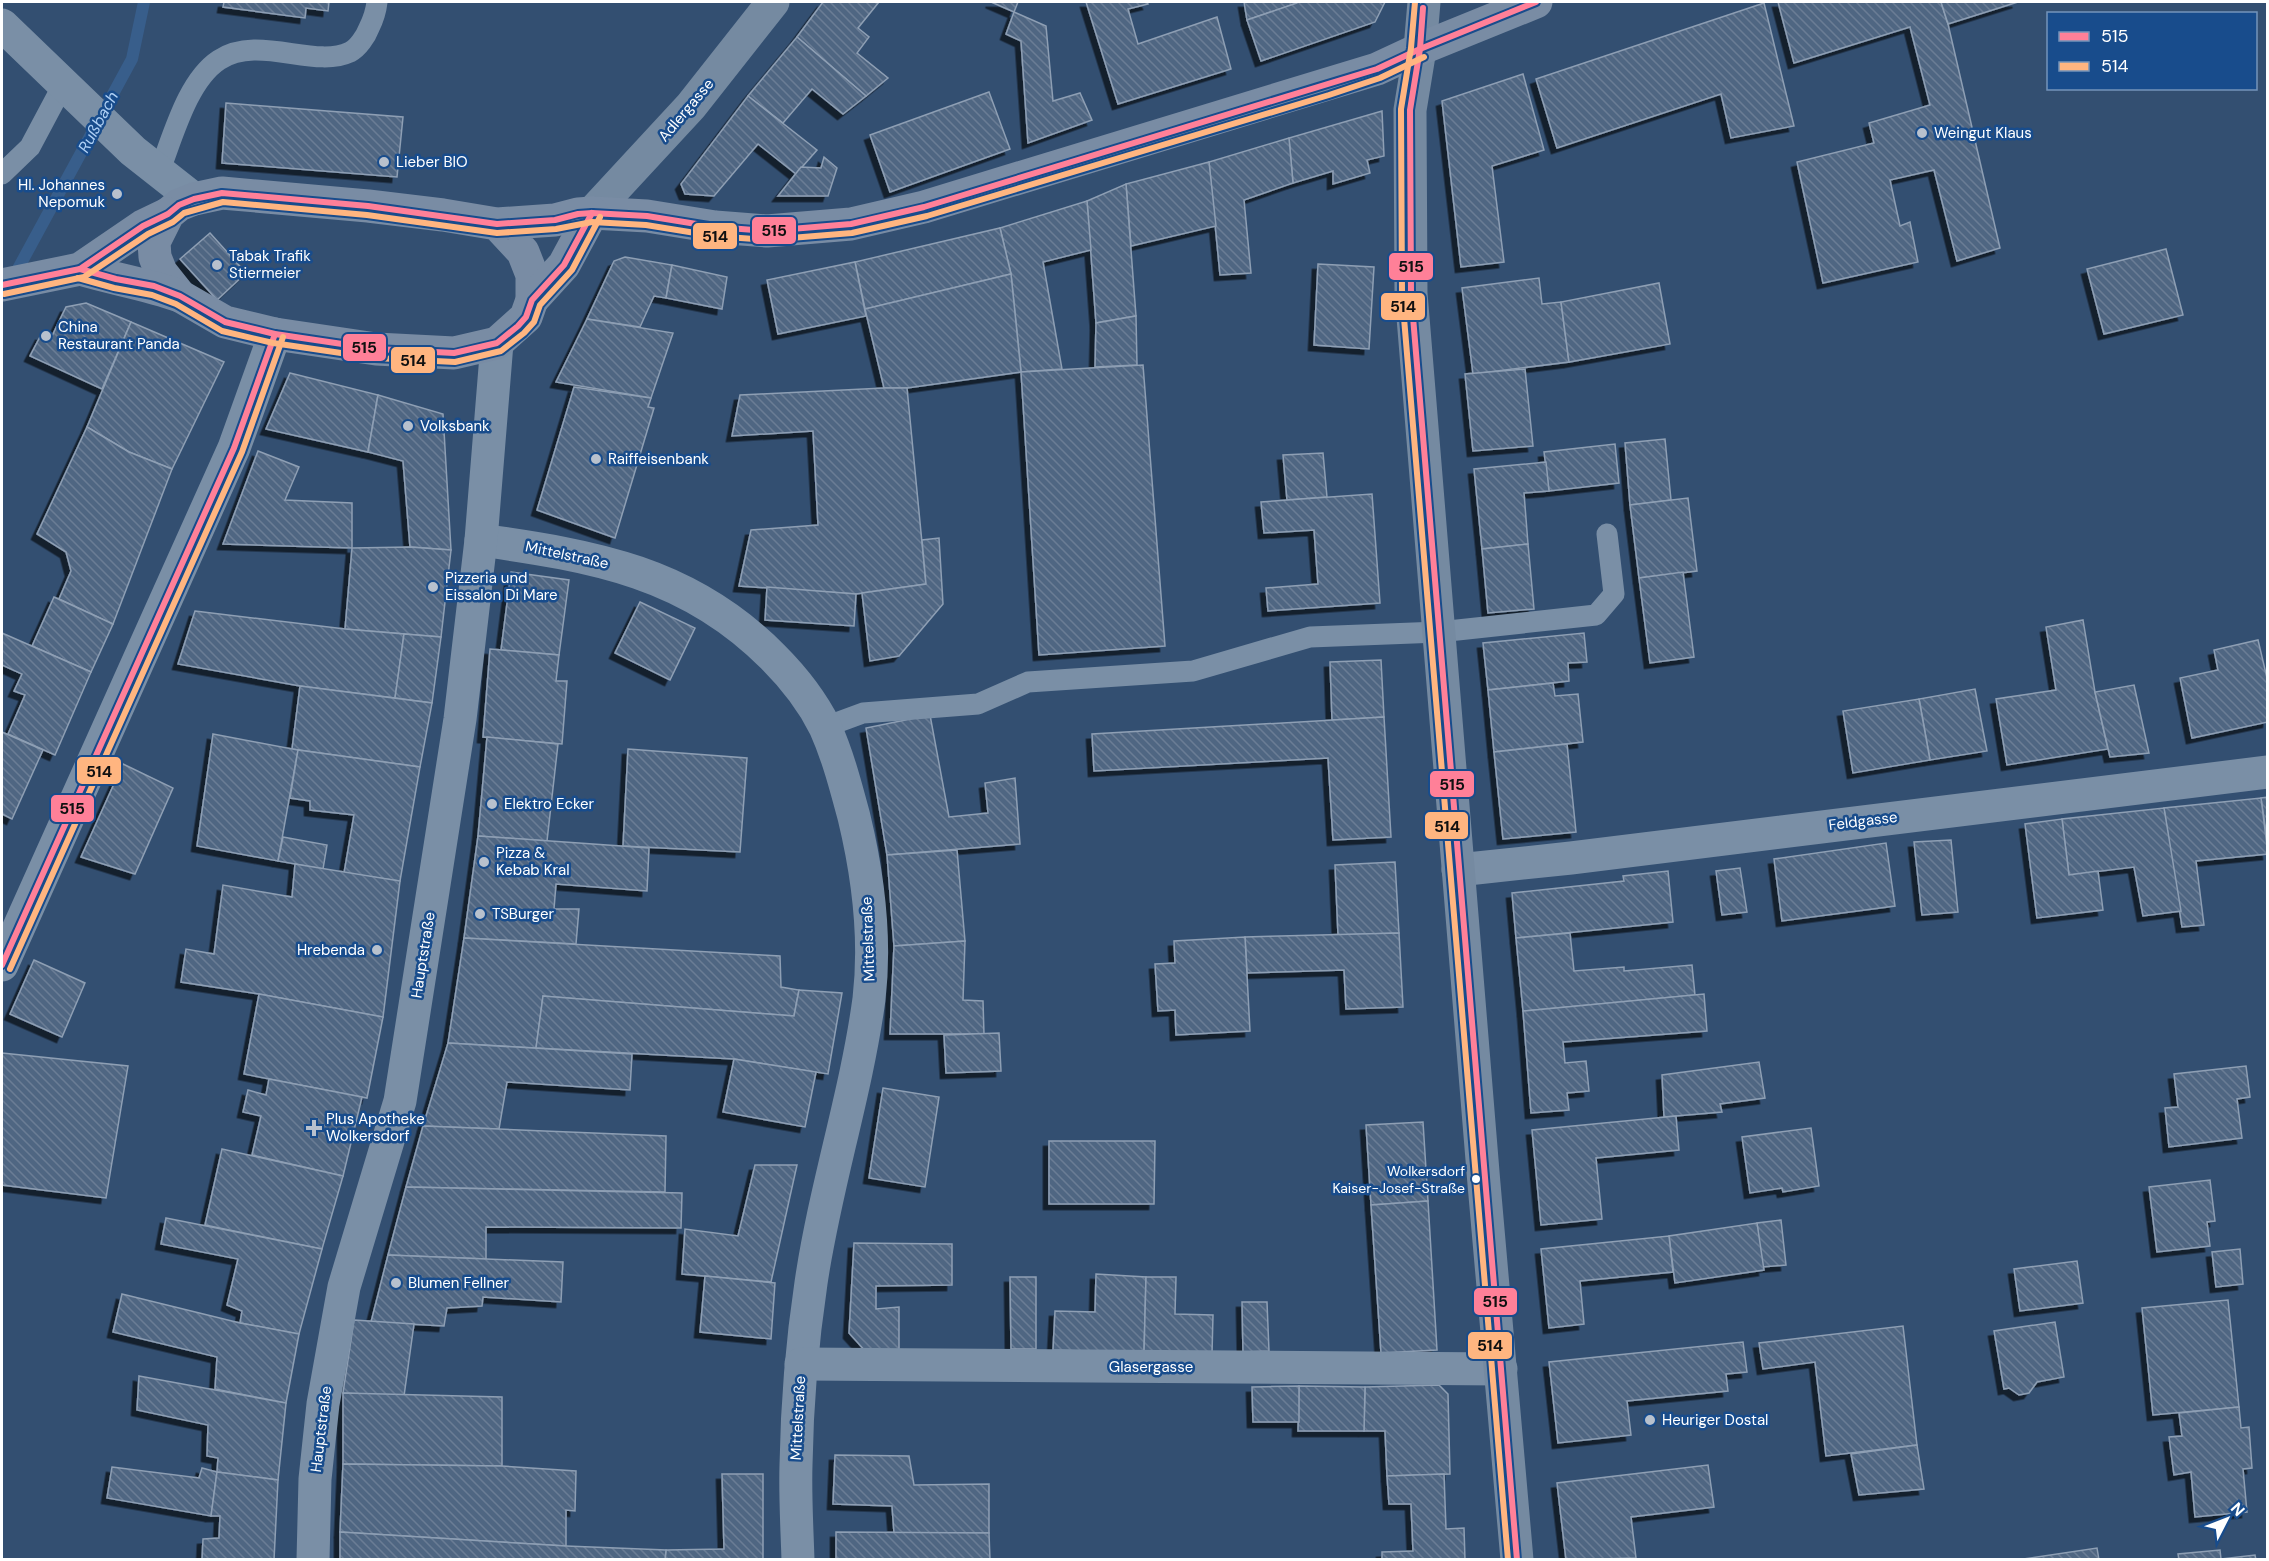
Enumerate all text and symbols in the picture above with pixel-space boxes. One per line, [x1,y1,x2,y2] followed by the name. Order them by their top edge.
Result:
[2047,12,2257,90] legend
[2101,24,2129,48] text: 515
[2101,54,2129,78] text: 514
[654,74,718,146] street label: Adlergasse
[73,88,123,156] water label: Rußbach
[1934,123,2032,143] place label: Weingut Klaus
[1915,126,1929,140] marker: Weingut Klaus
[396,152,468,172] place label: Lieber BIO
[377,155,391,169] marker: Lieber BIO
[18,175,105,212] place label: Hl. Johannes Nepomuk
[110,187,124,201] marker: Hl. Johannes Nepomuk
[751,216,797,245] line badge: 515
[761,220,787,241] text: 515
[692,222,738,250] line badge: 514
[702,226,728,247] text: 514
[229,246,311,283] place label: Tabak Trafik Stiermeier
[1388,252,1434,281] line badge: 515
[1398,256,1424,277] text: 515
[210,258,224,272] marker: Tabak Trafik Stiermeier
[1380,292,1426,321] line badge: 514
[1390,296,1416,317] text: 514
[58,317,180,354] place label: China Restaurant Panda
[39,329,53,343] marker: China Restaurant Panda
[342,333,387,362] line badge: 515
[351,337,377,358] text: 515
[390,346,436,374] line badge: 514
[400,350,426,371] text: 514
[420,416,490,436] place label: Volksbank
[401,419,415,433] marker: Volksbank
[608,449,709,469] place label: Raiffeisenbank
[589,452,603,466] marker: Raiffeisenbank
[524,536,610,574] street label: Mittelstraße
[445,568,558,605] place label: Pizzeria und Eissalon Di Mare
[426,580,440,594] marker: Pizzeria und Eissalon Di Mare
[76,756,122,785] line badge: 514
[86,761,112,782] text: 514
[1429,770,1475,798] line badge: 515
[1439,774,1465,795] text: 515
[50,794,95,823] line badge: 515
[504,794,595,814] place label: Elektro Ecker
[485,797,499,811] marker: Elektro Ecker
[59,798,85,819] text: 515
[1827,807,1899,835] street label: Feldgasse
[1424,811,1469,840] line badge: 514
[1434,816,1460,837] text: 514
[496,843,570,880] place label: Pizza & Kebab Kral
[477,855,491,869] marker: Pizza & Kebab Kral
[857,896,879,982] street label: Mittelstraße
[492,904,554,924] place label: TSBurger
[473,907,487,921] marker: TSBurger
[406,910,440,1000] street label: Hauptstraße
[297,940,365,960] place label: Hrebenda
[370,943,384,957] marker: Hrebenda
[326,1109,425,1146] place label: Plus Apotheke Wolkersdorf
[307,1121,321,1135] marker: Plus Apotheke Wolkersdorf
[1332,1162,1465,1197] place label: Wolkersdorf Kaiser-Josef-Straße
[1470,1173,1482,1185] marker: Wolkersdorf Kaiser-Josef-Straße
[408,1273,510,1293] place label: Blumen Fellner
[389,1276,403,1290] marker: Blumen Fellner
[1473,1287,1518,1316] line badge: 515
[1482,1291,1508,1312] text: 515
[1467,1331,1513,1360] line badge: 514
[1477,1335,1503,1356] text: 514
[1109,1357,1193,1377] street label: Glasergasse
[786,1375,810,1461] street label: Mittelstraße
[306,1385,336,1473] street label: Hauptstraße
[1662,1410,1768,1430] place label: Heuriger Dostal
[1643,1413,1657,1427] marker: Heuriger Dostal
[2197,1489,2257,1549] north arrow
[2226,1498,2249,1521] text: N

